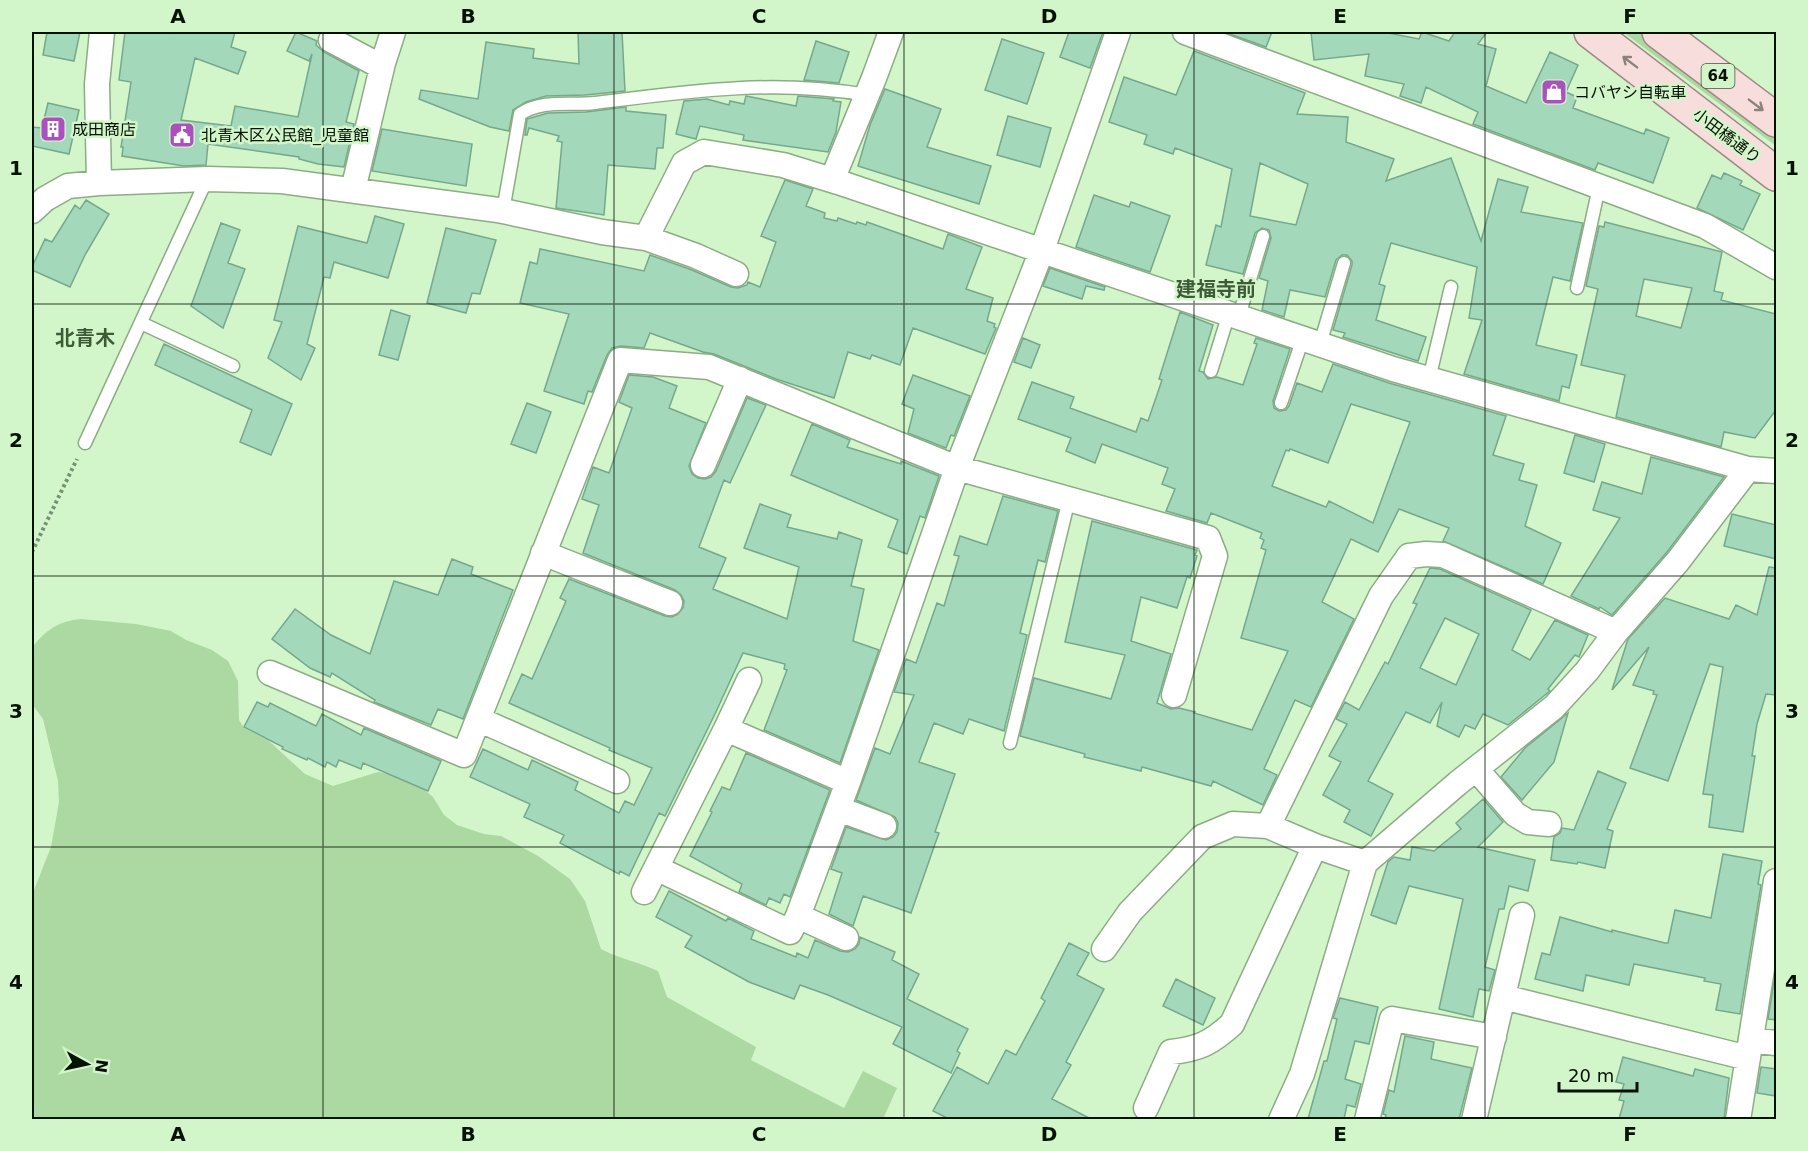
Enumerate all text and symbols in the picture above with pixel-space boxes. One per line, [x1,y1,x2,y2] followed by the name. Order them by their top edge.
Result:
[170,4,186,28] text: A
[460,4,476,28] text: B
[752,4,766,28] text: C
[1041,4,1057,28] text: D
[1333,4,1347,28] text: E
[1623,4,1637,28] text: F
[1622,55,1638,68] one-way arrow
[1702,64,1734,88] road number: 64
[1539,77,1569,107] shop icon: コバヤシ自転車
[1574,83,1686,102] place label: コバヤシ自転車
[1747,98,1763,111] one-way arrow
[1689,104,1765,168] street label: 小田橋通り
[38,114,68,144] building icon: 成田商店
[72,120,136,139] place label: 成田商店
[167,120,197,150] public building icon: 北青木区公民館_児童館
[201,126,369,146] place label: 北青木区公民館_児童館
[9,156,23,180] text: 1
[1785,156,1799,180] text: 1
[1176,277,1256,301] district label: 建福寺前
[55,326,115,350] district label: 北青木
[9,428,23,452] text: 2
[1785,428,1799,452] text: 2
[9,699,23,723] text: 3
[1785,699,1799,723] text: 3
[9,970,23,994] text: 4
[1785,970,1799,994] text: 4
[57,1034,117,1094] north arrow
[1559,1055,1637,1093] scale bar
[91,1058,112,1074] text: N
[1568,1065,1614,1086] text: 20 m
[170,1122,186,1146] text: A
[460,1122,476,1146] text: B
[752,1122,766,1146] text: C
[1041,1122,1057,1146] text: D
[1333,1122,1347,1146] text: E
[1623,1122,1637,1146] text: F

